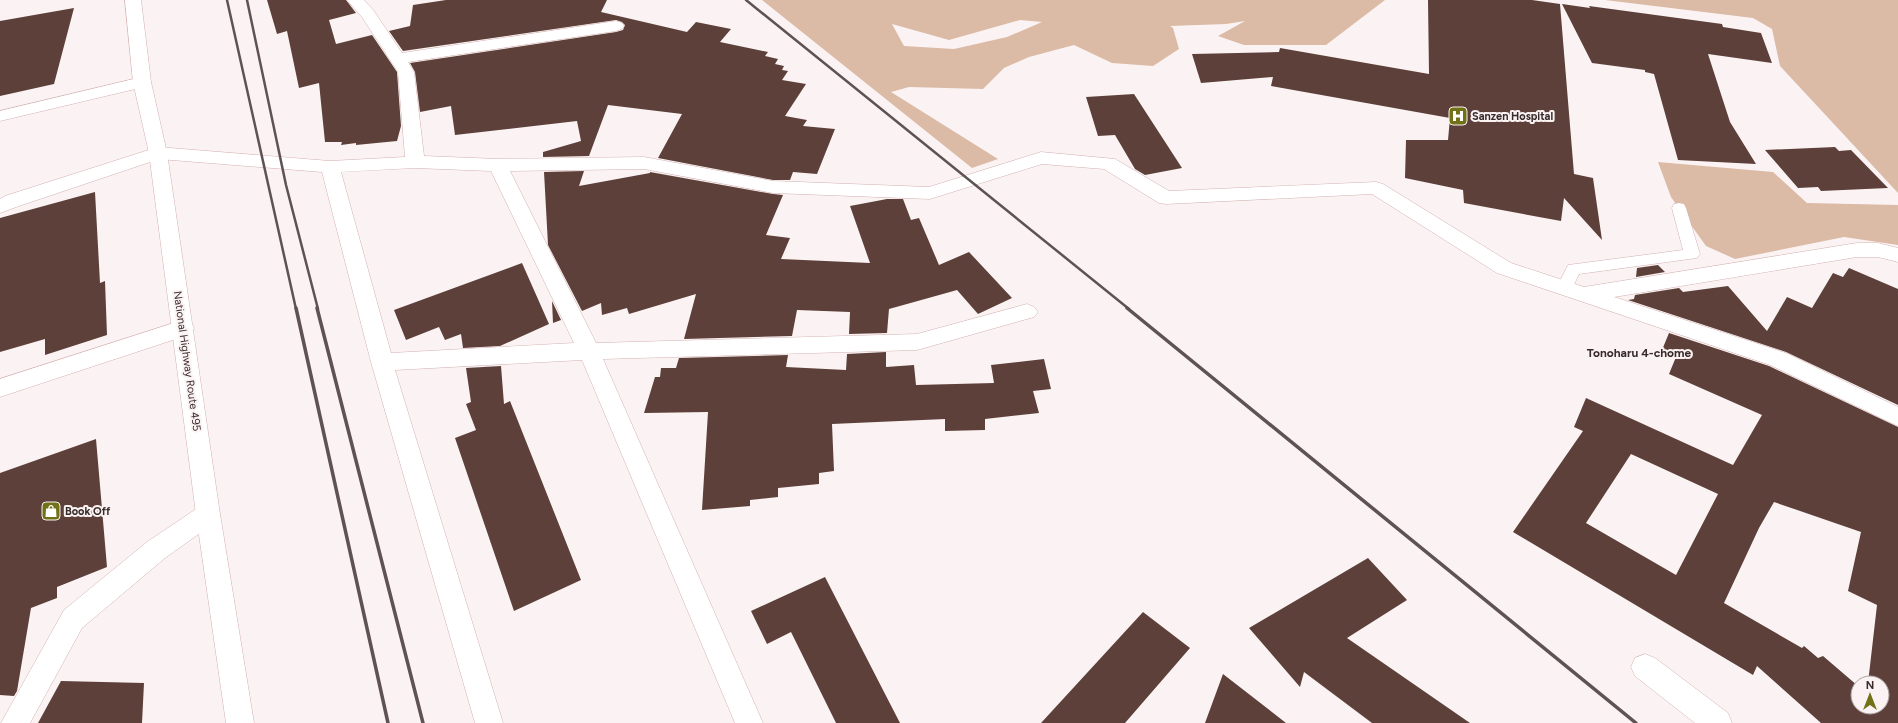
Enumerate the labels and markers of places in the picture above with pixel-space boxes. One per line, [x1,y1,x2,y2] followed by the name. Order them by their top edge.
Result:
[1447,105,1469,127] hospital icon: Sanzen Hospital
[1472,110,1553,123] place label: Sanzen Hospital
[40,500,62,522] shop icon: Book Off
[65,505,111,518] place label: Book Off

